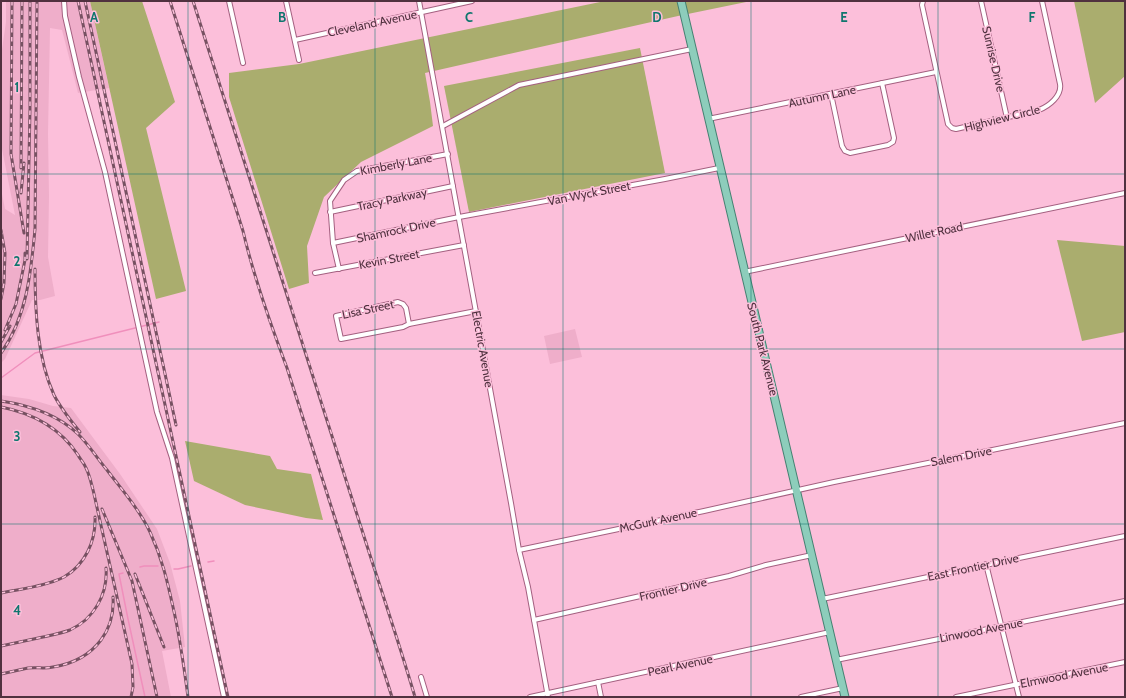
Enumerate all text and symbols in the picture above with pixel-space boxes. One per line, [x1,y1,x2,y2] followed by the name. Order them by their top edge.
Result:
[326,6,418,40] street label: Cleveland Avenue
[90,9,99,25] text: A
[278,9,286,25] text: B
[465,9,473,25] text: C
[652,9,662,25] text: D
[840,9,848,25] text: E
[1029,9,1036,25] text: F
[979,25,1009,93] street label: Sunrise Drive
[15,79,19,95] text: 1
[787,82,857,110] street label: Autumn Lane
[963,101,1041,135] street label: Highview Circle
[359,150,433,178] street label: Kimberly Lane
[547,178,631,208] street label: Van Wyck Street
[356,184,428,214] street label: Tracy Parkway
[355,214,437,246] street label: Shamrock Drive
[904,219,964,245] street label: Willet Road
[358,246,420,272] street label: Kevin Street
[14,253,21,269] text: 2
[341,296,395,322] street label: Lisa Street
[744,301,782,397] street label: South Park Avenue
[469,309,497,389] street label: Electric Avenue
[13,428,21,444] text: 3
[929,443,993,469] street label: Salem Drive
[618,504,698,536] street label: McGurk Avenue
[926,550,1020,584] street label: East Frontier Drive
[638,574,708,604] street label: Frontier Drive
[13,602,21,618] text: 4
[938,615,1024,645] street label: Linwood Avenue
[646,651,714,679] street label: Pearl Avenue
[1019,659,1109,691] street label: Elmwood Avenue

